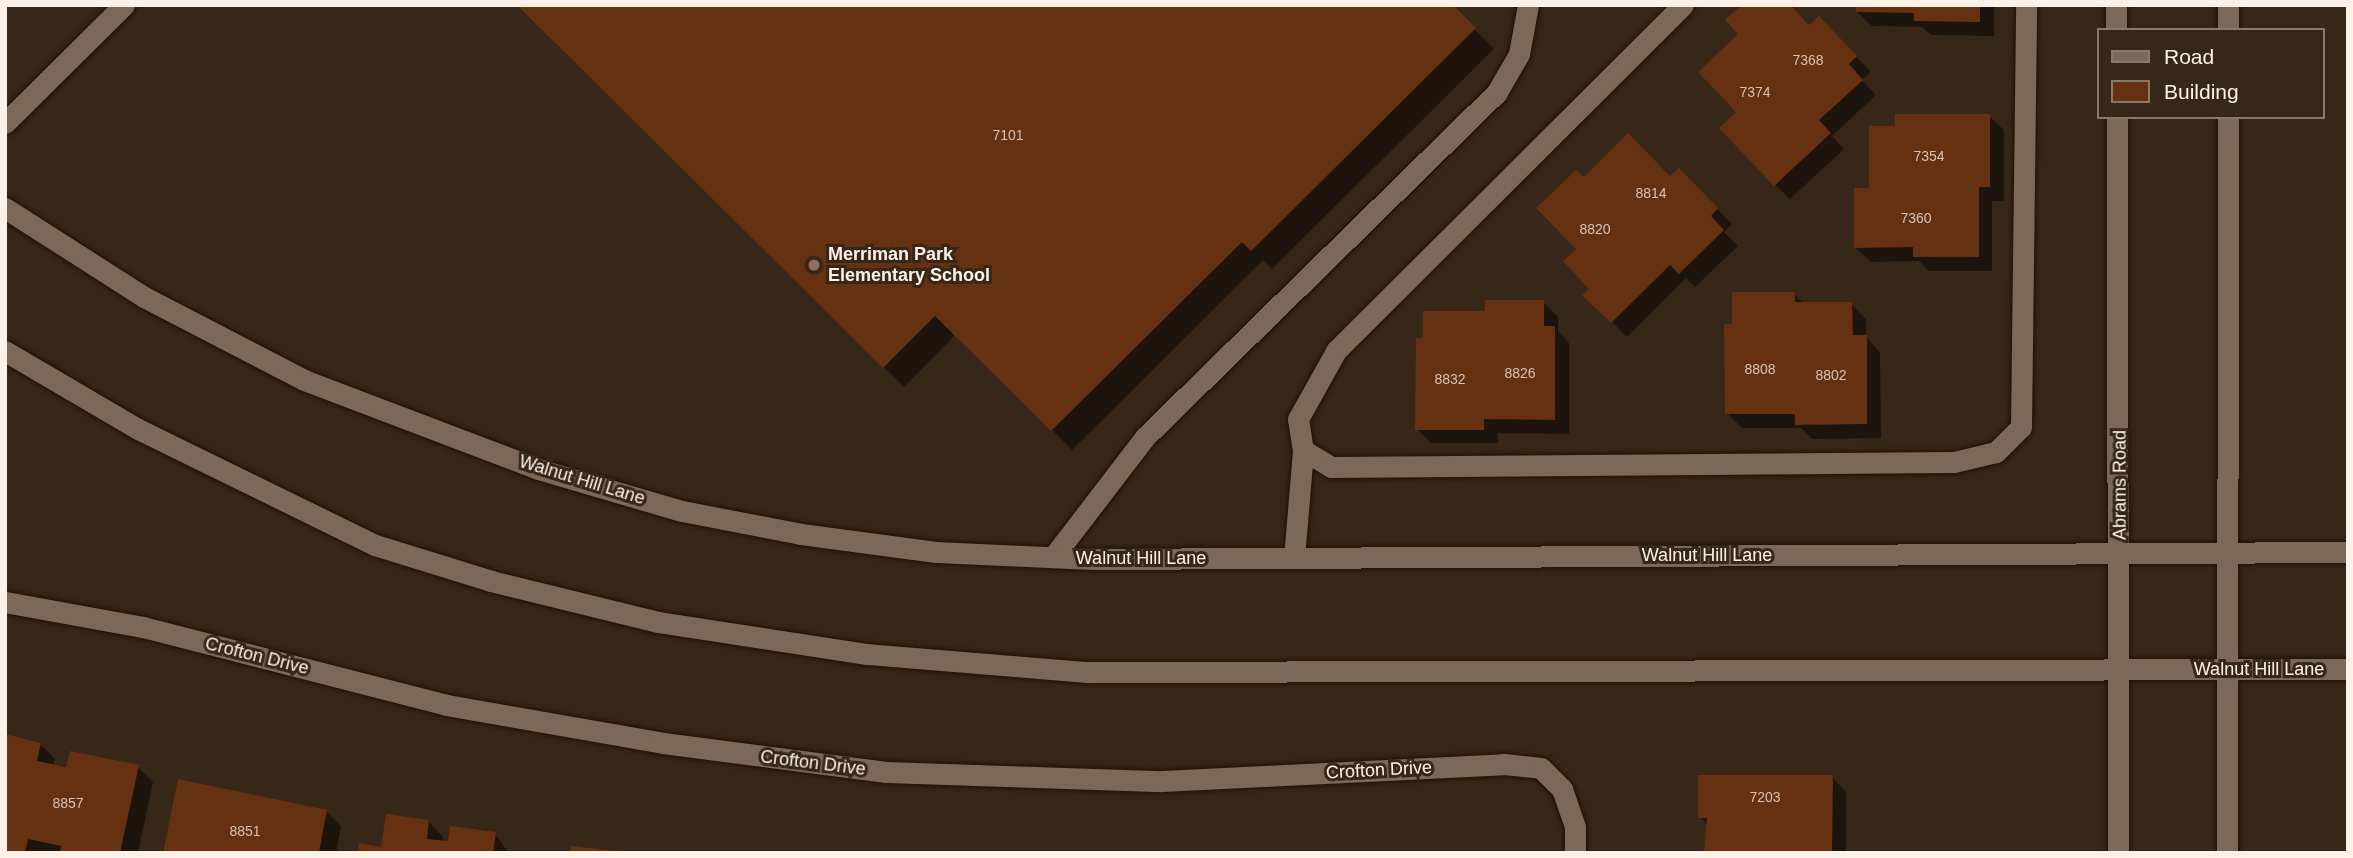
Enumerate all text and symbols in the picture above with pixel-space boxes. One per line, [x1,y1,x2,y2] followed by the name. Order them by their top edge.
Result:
[2098,28,2325,119] legend
[2164,45,2214,68] text: Road
[1792,52,1824,68] house number: 7368
[2164,80,2239,103] text: Building
[1739,84,1771,100] house number: 7374
[992,127,1024,143] house number: 7101
[1913,148,1945,164] house number: 7354
[1635,185,1667,201] house number: 8814
[1900,210,1932,226] house number: 7360
[1579,221,1611,237] house number: 8820
[828,244,990,286] place label: Merriman Park Elementary School
[806,257,822,273] marker: Merriman Park Elementary School
[1744,361,1776,377] house number: 8808
[1504,365,1536,381] house number: 8826
[1815,367,1847,383] house number: 8802
[1434,371,1466,387] house number: 8832
[2109,430,2131,540] street label: Abrams Road
[516,451,648,509] street label: Walnut Hill Lane
[1642,544,1772,566] street label: Walnut Hill Lane
[1076,547,1206,569] street label: Walnut Hill Lane
[203,633,311,679] street label: Crofton Drive
[2194,658,2324,680] street label: Walnut Hill Lane
[759,746,867,780] street label: Crofton Drive
[1325,756,1433,784] street label: Crofton Drive
[1749,789,1781,805] house number: 7203
[52,795,84,811] house number: 8857
[229,823,261,839] house number: 8851

